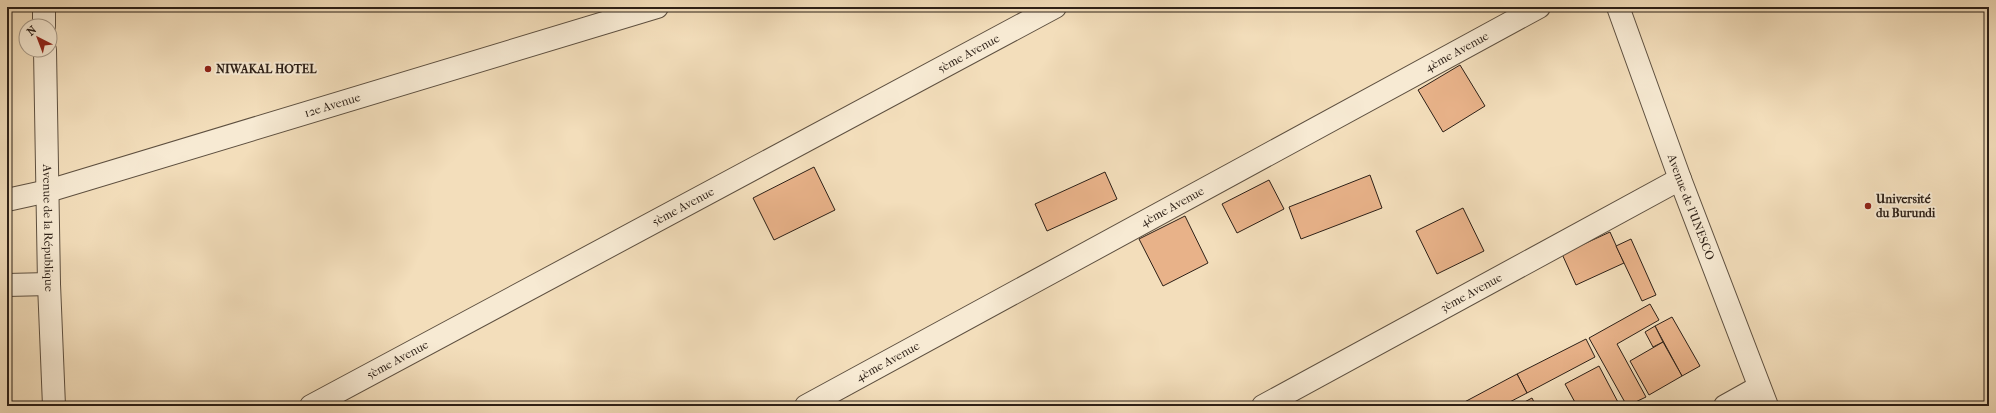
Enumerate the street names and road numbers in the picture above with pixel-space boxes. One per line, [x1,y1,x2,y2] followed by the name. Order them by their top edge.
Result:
[1423,29,1491,75] street label: 4ème Avenue
[935,31,1002,76] street label: 5ème Avenue
[303,90,362,120] street label: 12e Avenue
[1664,151,1717,262] street label: Avenue de l'UNESCO
[40,163,56,292] street label: Avenue de la République
[649,184,716,229] street label: 5ème Avenue
[1138,184,1206,230] street label: 4ème Avenue
[1438,270,1504,315] street label: 3ème Avenue
[364,337,431,382] street label: 5ème Avenue
[853,339,922,384] street label: 4ème Avenue

